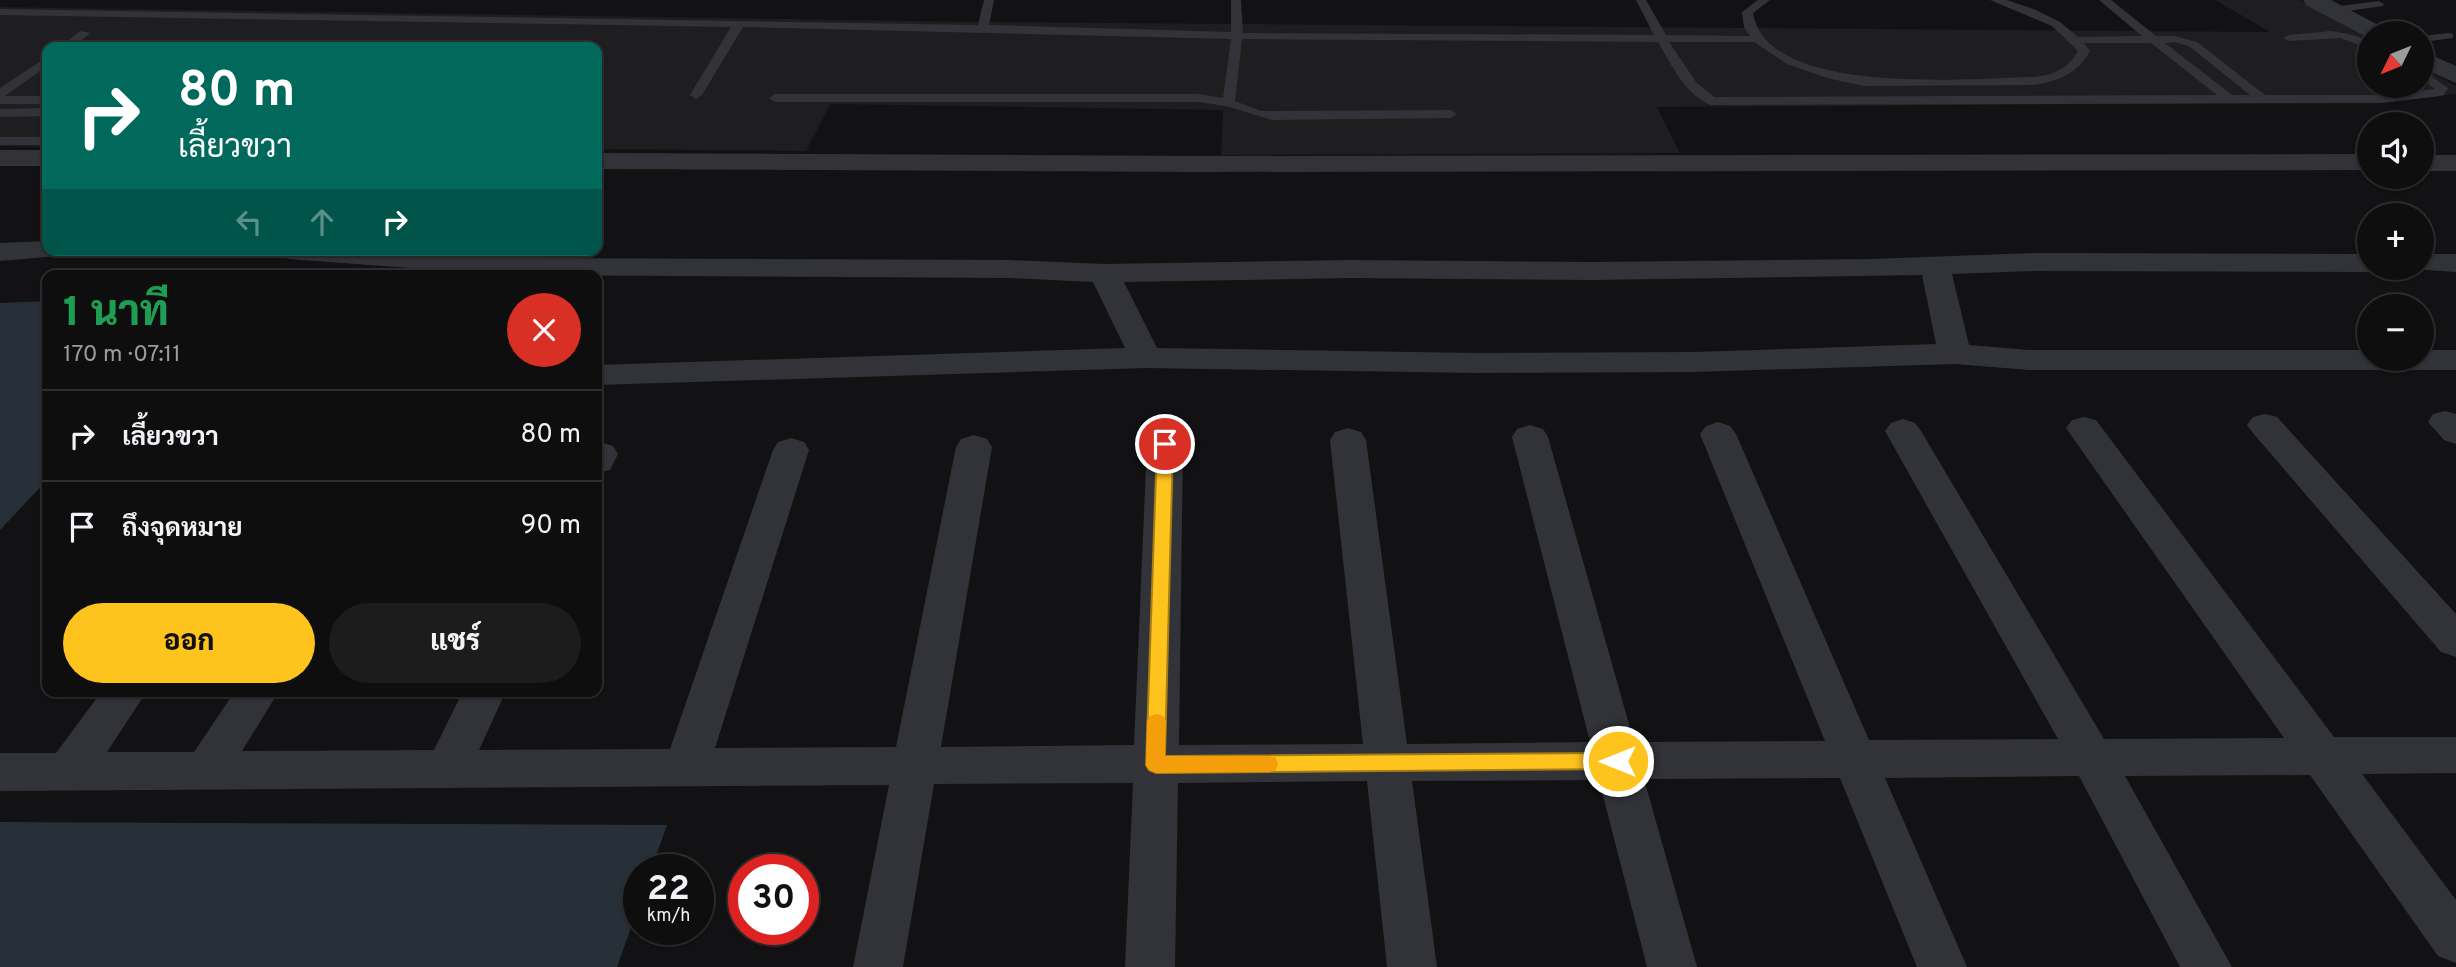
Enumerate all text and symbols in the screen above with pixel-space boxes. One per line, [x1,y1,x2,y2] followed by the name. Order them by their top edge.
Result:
[2357,21,2434,98] north arrow
[2357,21,2434,371] map controls
[178,62,295,124] text: 80 m
[63,70,154,161] icon: right
[2357,112,2434,189] button: sound
[178,129,292,169] text: เลี้ยวขวา
[230,203,268,241] icon: left
[303,203,341,241] icon: ahead
[376,203,414,241] icon: right
[2357,203,2434,280] button: +
[63,288,169,341] text: 1 นาที
[507,293,581,367] button: close
[2357,294,2434,371] button: −
[63,341,181,370] text: 170 m · 07:11
[1135,414,1195,474] pin
[63,417,101,455] icon: right
[521,419,581,452] text: 80 m
[122,422,219,455] text: เลี้ยวขวา
[1146,425,1184,463] icon: arrive
[63,508,101,546] icon: arrive
[521,510,581,543] text: 90 m
[122,513,243,546] text: ถึงจุดหมาย
[63,603,315,683] button: ออก
[329,603,581,683] button: แชร์
[1581,724,1655,798] position arrow
[728,854,819,945] speed limit sign: 30
[647,868,690,912] text: 22
[647,905,690,928] text: km/h

